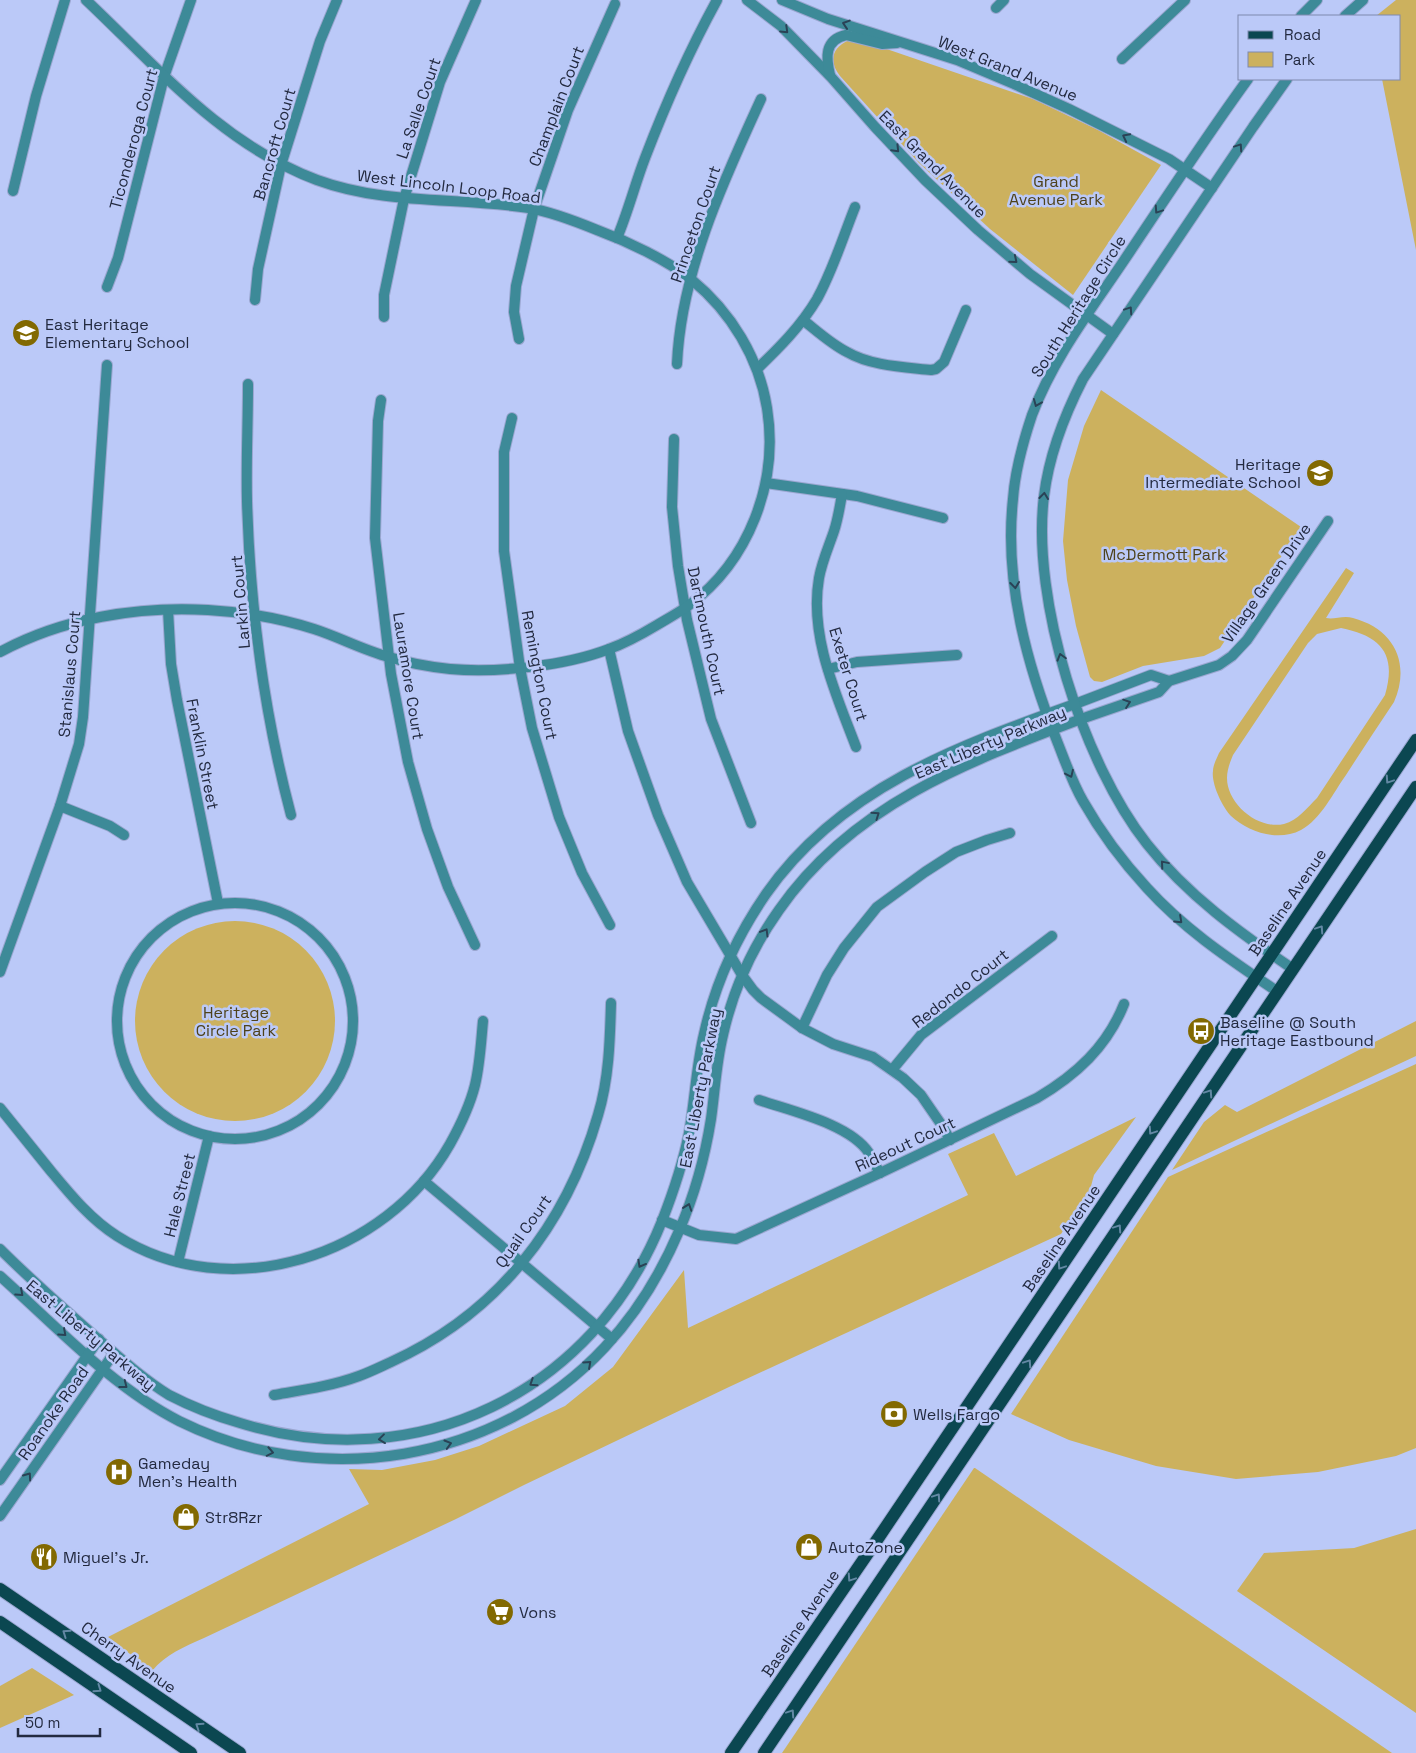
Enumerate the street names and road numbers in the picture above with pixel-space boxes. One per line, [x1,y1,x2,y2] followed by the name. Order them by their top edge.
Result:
[935,31,1081,106] street label: West Grand Avenue
[524,43,589,170] street label: Champlain Court
[391,55,446,162] street label: La Salle Court
[105,66,162,212] street label: Ticonderoga Court
[248,85,301,203] street label: Bancroft Court
[874,106,991,223] street label: East Grand Avenue
[666,163,725,285] street label: Princeton Court
[356,165,542,208] street label: West Lincoln Loop Road
[1026,231,1131,381] street label: South Heritage Circle
[1217,519,1316,647] street label: Village Green Drive
[226,554,255,650] street label: Larkin Court
[683,565,730,697] street label: Dartmouth Court
[517,609,562,742] street label: Remington Court
[53,610,85,738] street label: Stanislaus Court
[388,611,429,741] street label: Lauramore Court
[824,625,873,724] street label: Exeter Court
[181,697,224,811] street label: Franklin Street
[911,701,1069,784] street label: East Liberty Parkway
[1244,845,1331,960] street label: Baseline Avenue
[908,944,1013,1033] street label: Redondo Court
[675,1006,726,1170] street label: East Liberty Parkway
[852,1112,959,1177] street label: Rideout Court
[159,1151,200,1239] street label: Hale Street
[1018,1181,1105,1296] street label: Baseline Avenue
[490,1190,556,1272] street label: Quail Court
[22,1275,160,1396] street label: East Liberty Parkway
[13,1362,94,1464] street label: Roanoke Road
[757,1566,844,1681] street label: Baseline Avenue
[77,1617,181,1698] street label: Cherry Avenue

